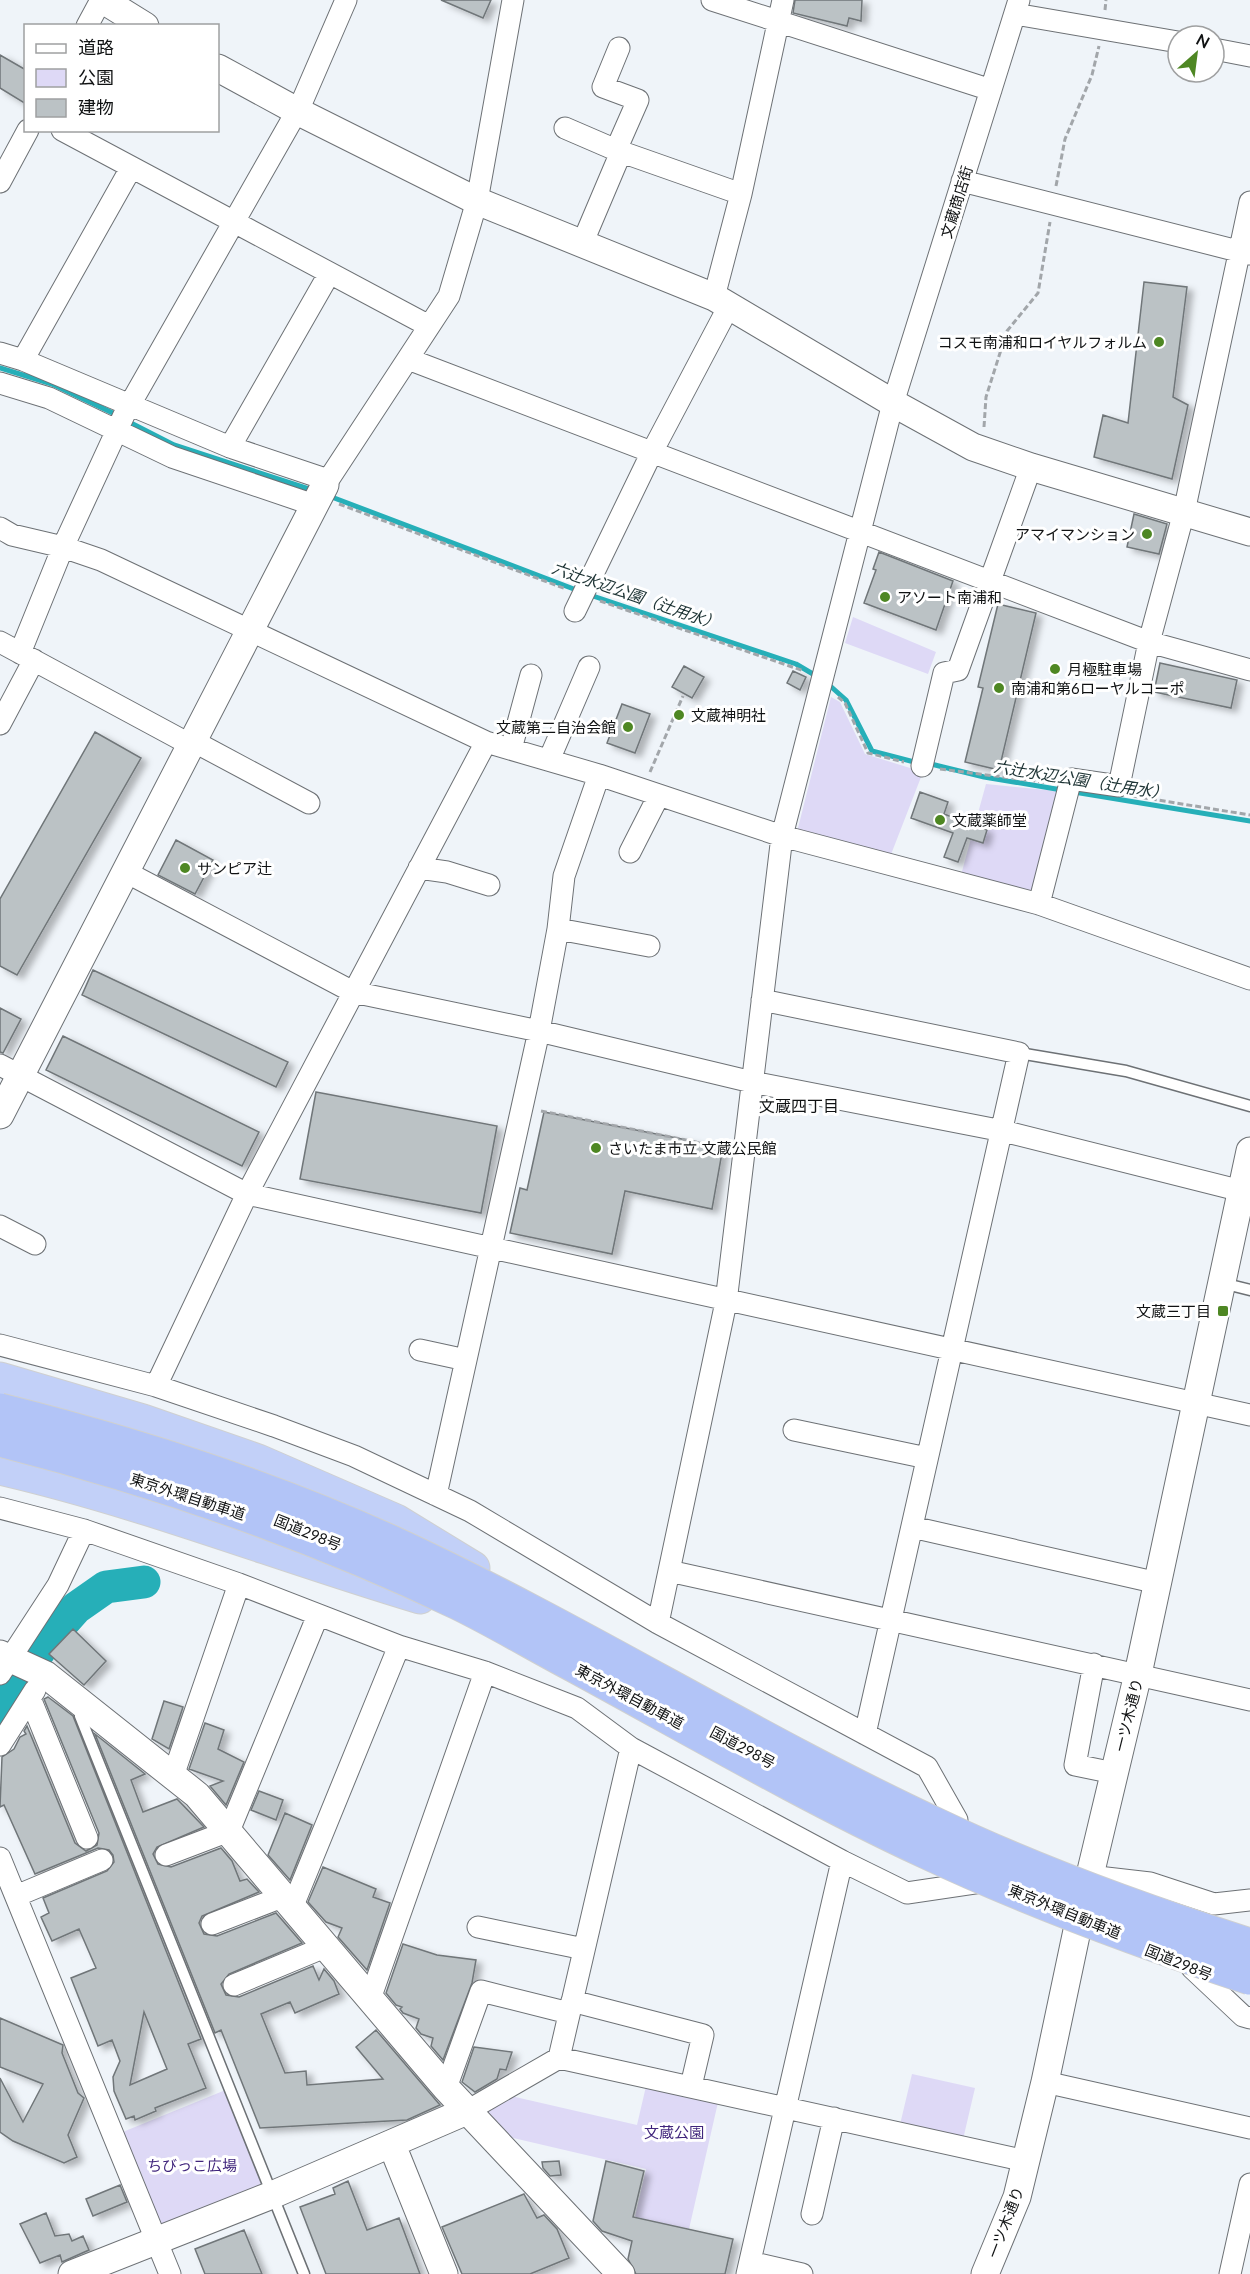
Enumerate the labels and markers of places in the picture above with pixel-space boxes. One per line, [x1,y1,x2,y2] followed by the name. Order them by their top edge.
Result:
[938,333,1147,351] place label: コスモ南浦和ロイヤルフォルム
[1152,335,1166,349] marker: コスモ南浦和ロイヤルフォルム
[1015,525,1135,543] place label: アマイマンション
[1140,527,1154,541] marker: アマイマンション
[897,588,1002,606] place label: アソート南浦和
[878,590,892,604] marker: アソート南浦和
[1067,660,1142,678] place label: 月極駐車場
[1048,662,1062,676] marker: 月極駐車場
[1011,679,1184,697] place label: 南浦和第6ローヤルコーポ
[992,681,1006,695] marker: 南浦和第6ローヤルコーポ
[691,706,766,724] place label: 文蔵神明社
[672,708,686,722] marker: 文蔵神明社
[496,718,616,736] place label: 文蔵第二自治会館
[621,720,635,734] marker: 文蔵第二自治会館
[952,811,1027,829] place label: 文蔵薬師堂
[933,813,947,827] marker: 文蔵薬師堂
[197,859,272,877] place label: サンピア辻
[178,861,192,875] marker: サンピア辻
[608,1139,776,1157] place label: さいたま市立 文蔵公民館
[589,1141,603,1155] marker: さいたま市立 文蔵公民館
[1136,1302,1211,1320] place label: 文蔵三丁目
[1216,1304,1230,1318] marker: 文蔵三丁目

